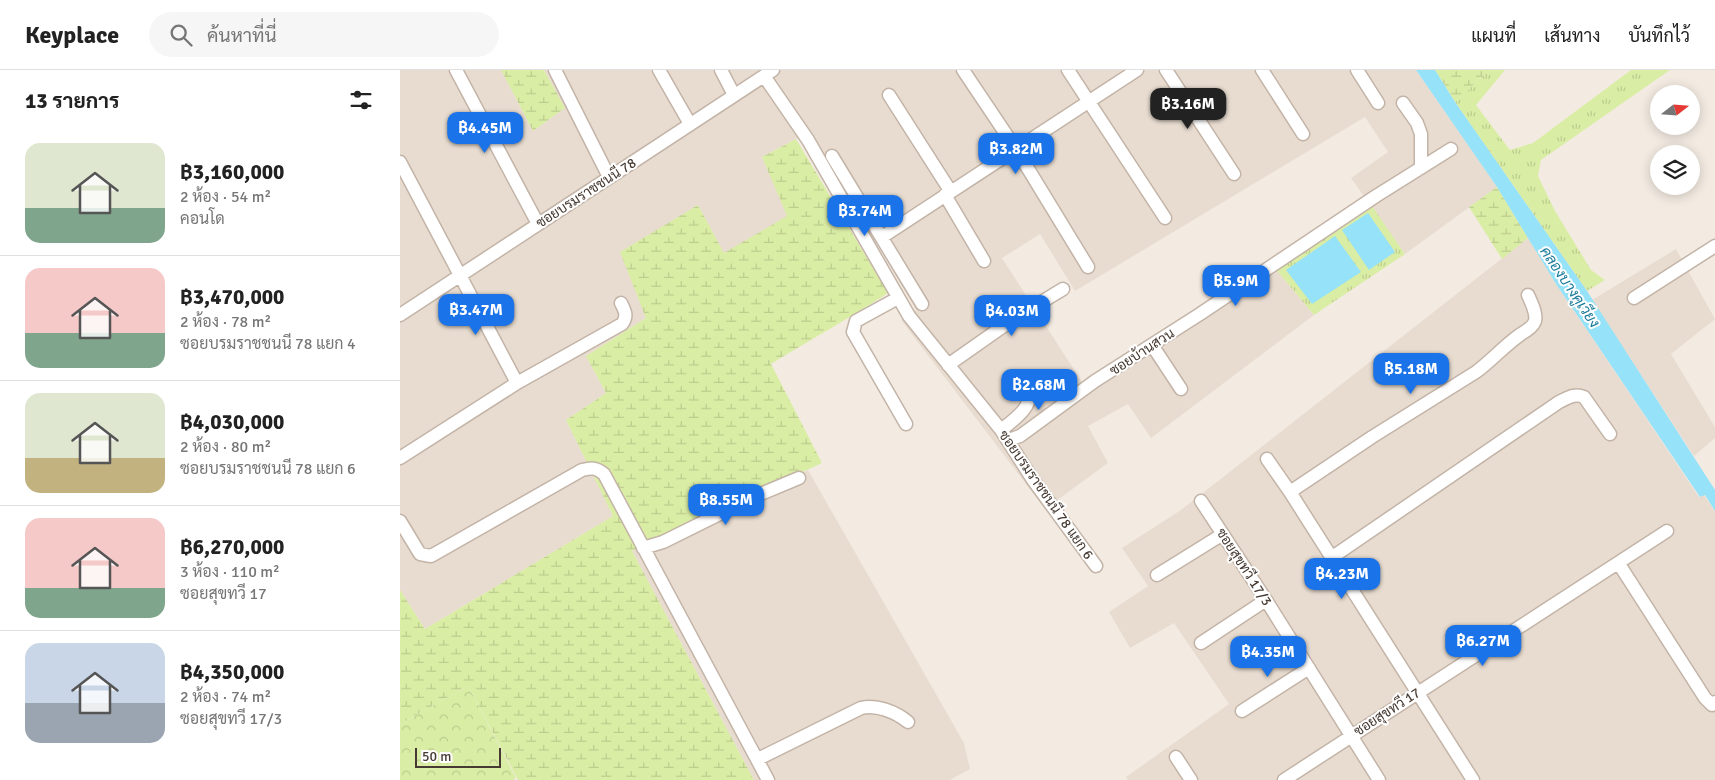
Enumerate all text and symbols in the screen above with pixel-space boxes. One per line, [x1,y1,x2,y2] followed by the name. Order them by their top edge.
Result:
[149,12,499,57] search box
[25,20,119,50] text: Keyplace
[167,21,195,49] icon: search
[207,24,277,48] text: ค้นหาที่นี่
[1471,25,1516,47] text: แผนที่
[1544,25,1600,47] text: เส้นทาง
[1628,25,1690,47] text: บันทึกไว้
[1650,85,1700,135] north arrow
[1650,85,1700,195] map controls
[347,86,375,114] icon: filters
[25,88,120,114] text: 13 รายการ
[1147,88,1229,130] pin: ฿3.16M
[1161,94,1215,114] text: ฿3.16M
[444,112,526,154] pin: ฿4.45M
[458,118,512,138] text: ฿4.45M
[975,132,1057,175] pin: ฿3.82M
[989,139,1043,159] text: ฿3.82M
[1650,145,1700,195] button: layers
[532,153,639,232] street label: ซอยบรมราชชนนี 78
[180,159,284,185] text: ฿3,160,000
[65,163,125,223] icon: home
[180,187,271,207] text: 2 ห้อง · 54 m²
[824,194,906,237] pin: ฿3.74M
[838,201,892,221] text: ฿3.74M
[180,209,225,229] text: คอนโด
[1535,242,1605,332] water label: คลองบางคูเวียง
[1201,264,1271,307] pin: ฿5.9M
[1214,271,1258,291] text: ฿5.9M
[180,284,284,310] text: ฿3,470,000
[65,288,125,348] icon: home
[435,294,517,336] pin: ฿3.47M
[971,294,1053,337] pin: ฿4.03M
[449,300,503,320] text: ฿3.47M
[985,301,1039,321] text: ฿4.03M
[180,312,271,332] text: 2 ห้อง · 78 m²
[1106,324,1178,379] street label: ซอยบ้านสวน
[180,334,356,354] text: ซอยบรมราชชนนี 78 แยก 4
[1370,352,1452,395] pin: ฿5.18M
[1384,359,1438,379] text: ฿5.18M
[998,368,1080,411] pin: ฿2.68M
[1012,375,1066,395] text: ฿2.68M
[180,409,284,435] text: ฿4,030,000
[65,413,125,473] icon: home
[995,427,1098,563] street label: ซอยบรมราชชนนี 78 แยก 6
[180,437,271,457] text: 2 ห้อง · 80 m²
[180,459,356,479] text: ซอยบรมราชชนนี 78 แยก 6
[685,484,767,526] pin: ฿8.55M
[699,490,753,510] text: ฿8.55M
[1212,524,1276,610] street label: ซอยสุขทวี 17/3
[180,534,284,560] text: ฿6,270,000
[65,538,125,598] icon: home
[1301,558,1383,600] pin: ฿4.23M
[180,562,280,582] text: 3 ห้อง · 110 m²
[1315,564,1369,584] text: ฿4.23M
[180,584,267,604] text: ซอยสุขทวี 17
[1442,624,1524,667] pin: ฿6.27M
[1456,631,1510,651] text: ฿6.27M
[1227,636,1309,678] pin: ฿4.35M
[1241,642,1295,662] text: ฿4.35M
[180,659,284,685] text: ฿4,350,000
[65,663,125,723] icon: home
[1350,683,1424,741] street label: ซอยสุขทวี 17
[180,687,271,707] text: 2 ห้อง · 74 m²
[180,709,282,729] text: ซอยสุขทวี 17/3
[415,745,501,768] scale bar
[422,748,451,765] text: 50 m

